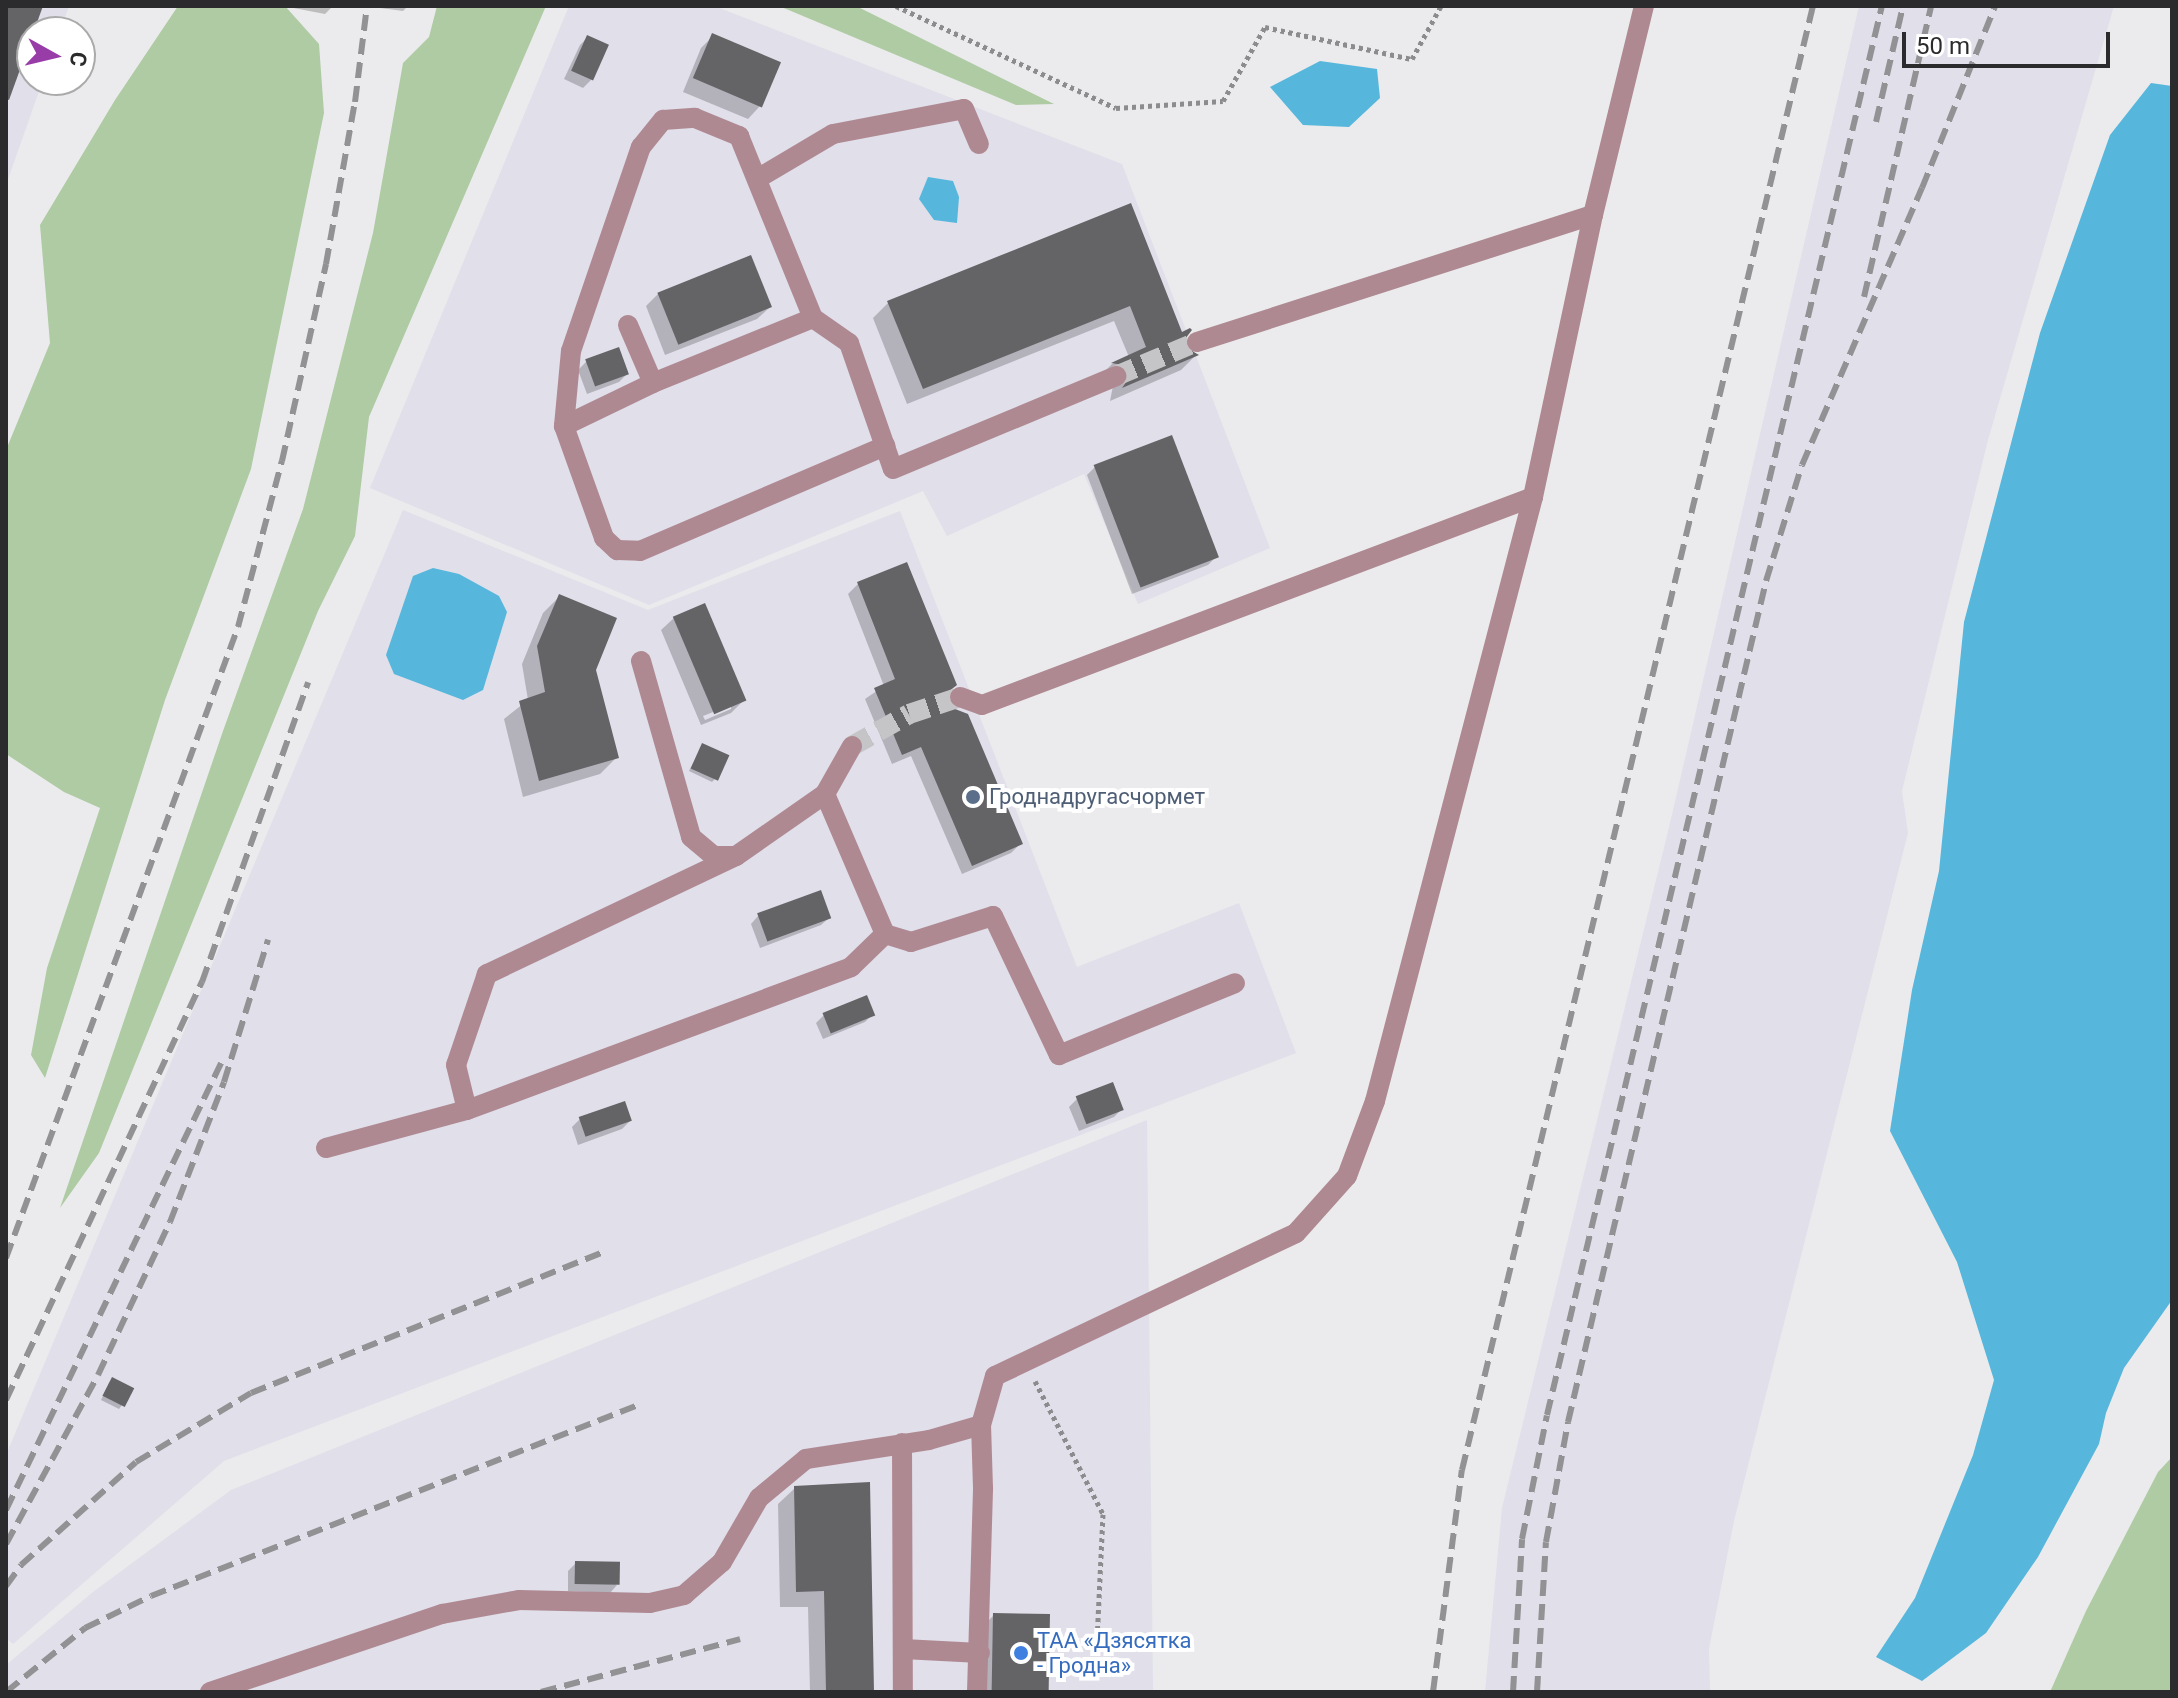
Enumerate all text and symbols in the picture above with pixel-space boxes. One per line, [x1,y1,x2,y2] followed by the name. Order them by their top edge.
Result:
[16,16,96,96] north arrow
[1906,16,2114,66] scale bar
[1916,32,1970,60] text: 50 m
[65,50,92,68] text: С
[989,784,1205,810] place label: Гроднадругасчормет
[964,788,982,806] marker: Гроднадругасчормет
[1037,1627,1192,1678] place label: ТАА «Дзясятка - Гродна»
[1012,1644,1030,1662] marker: ТАА «Дзясятка - Гродна»

